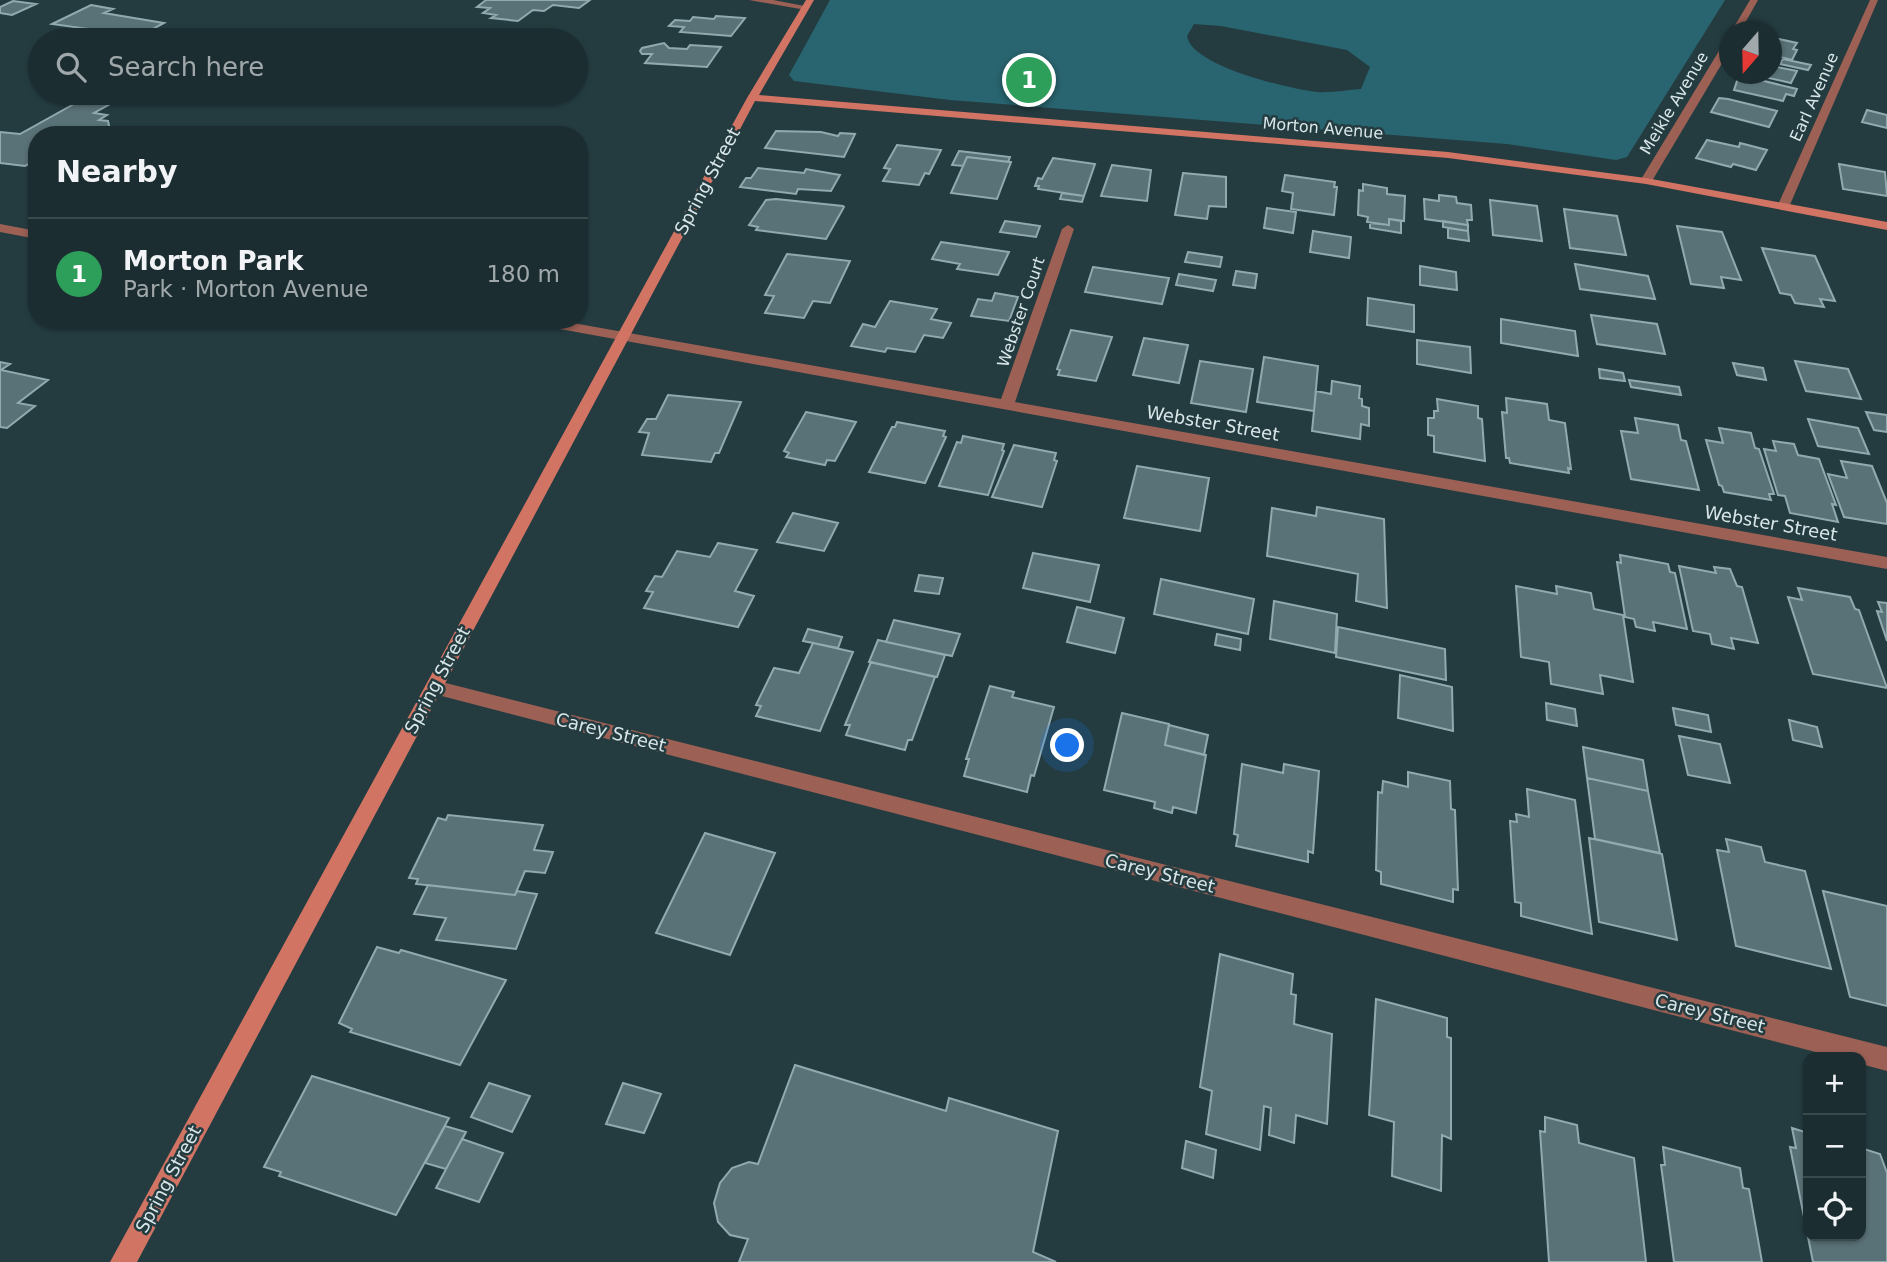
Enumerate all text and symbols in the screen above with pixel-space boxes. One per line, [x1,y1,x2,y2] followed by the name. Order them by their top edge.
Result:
[1719,21,1782,84] north arrow
[28,28,588,105] search box
[52,48,90,86] icon: search
[1636,48,1712,158] street label: Meikle Avenue
[1786,50,1842,144] street label: Earl Avenue
[108,52,264,82] text: Search here
[1006,54,1052,106] pin: 1
[1262,113,1384,143] street label: Morton Avenue
[670,124,744,238] street label: Spring Street
[56,154,178,189] text: Nearby
[123,246,303,276] text: Morton Park
[993,255,1049,369] street label: Webster Court
[71,261,87,287] text: 1
[486,261,560,287] text: 180 m
[123,276,368,302] text: Park · Morton Avenue
[1145,401,1281,445] street label: Webster Street
[1703,501,1839,545] street label: Webster Street
[400,623,474,737] street label: Spring Street
[554,708,668,756] street label: Carey Street
[1050,728,1084,762] your location
[1103,849,1217,897] street label: Carey Street
[1653,989,1767,1037] street label: Carey Street
[1803,1052,1866,1241] map controls
[1803,1052,1866,1115] button: +
[1803,1115,1866,1178] button: −
[131,1122,205,1236] street label: Spring Street
[1803,1178,1866,1241] button: locate

